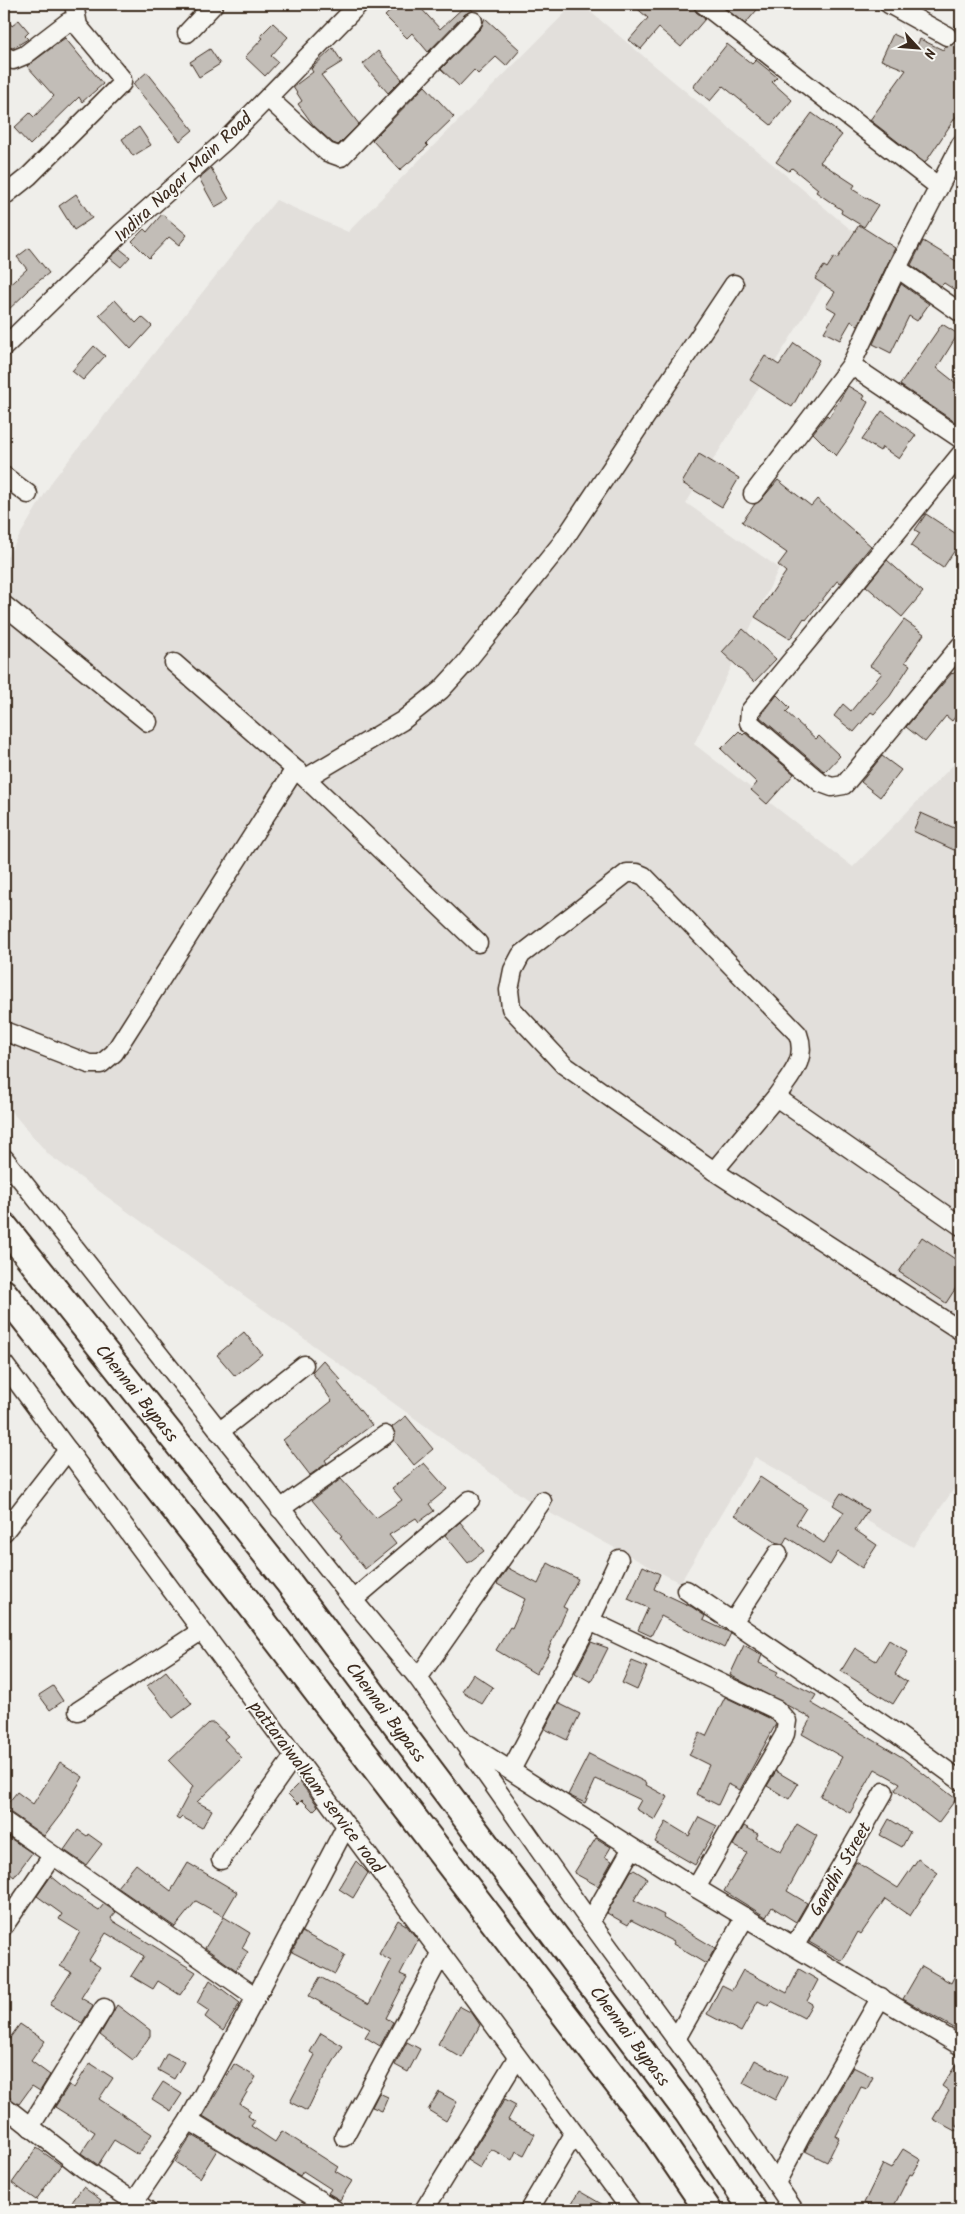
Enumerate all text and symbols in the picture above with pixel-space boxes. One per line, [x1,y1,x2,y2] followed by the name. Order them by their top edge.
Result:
[892,22,942,72] north arrow
[917,44,941,62] text: N
[108,105,261,250] street label: Indira Nagar Main Road
[87,1338,185,1450] street label: Chennai Bypass
[337,1656,433,1770] street label: Chennai Bypass
[240,1695,391,1881] street label: pattaraiwalkam service road
[803,1816,881,1922] street label: Gandhi Street
[581,1980,677,2094] street label: Chennai Bypass

